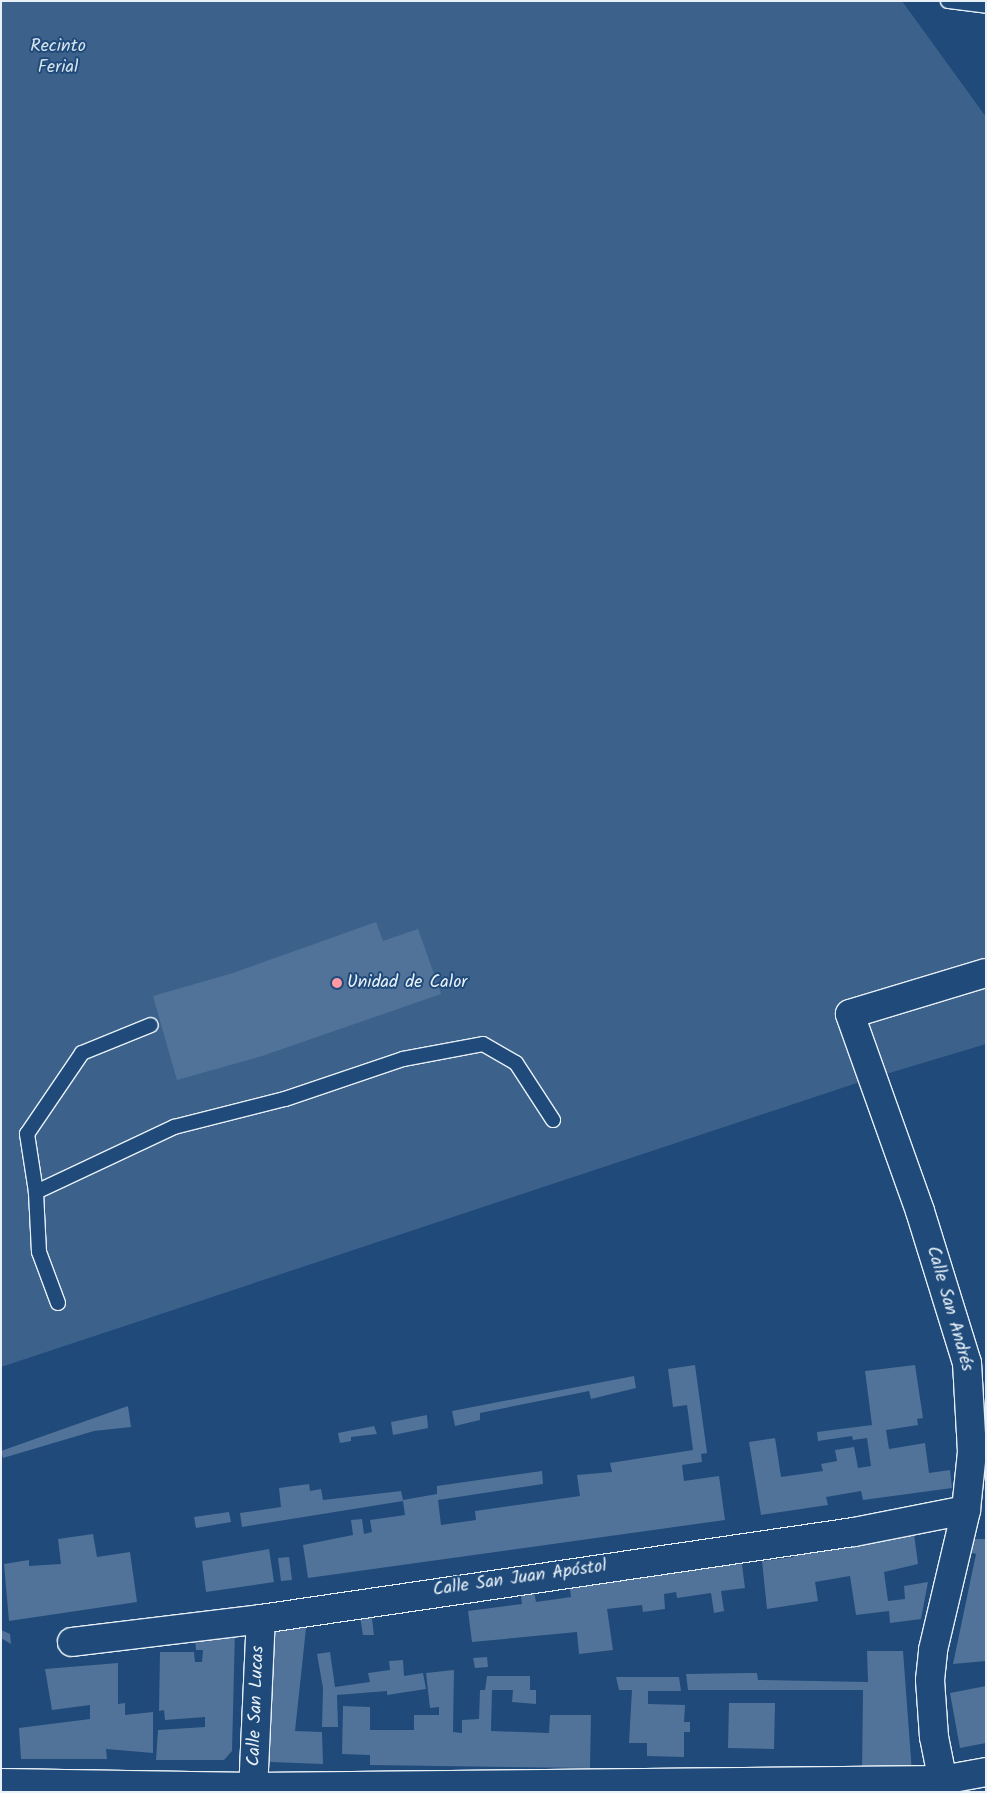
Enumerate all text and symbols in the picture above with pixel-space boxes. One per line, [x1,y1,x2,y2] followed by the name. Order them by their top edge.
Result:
[30,37,86,80] park label: Recinto Ferial
[347,972,467,994] place label: Unidad de Calor
[331,977,343,989] marker: Unidad de Calor
[921,1244,977,1374] street label: Calle San Andrés
[432,1556,608,1602] street label: Calle San Juan Apóstol
[244,1645,270,1767] street label: Calle San Lucas

